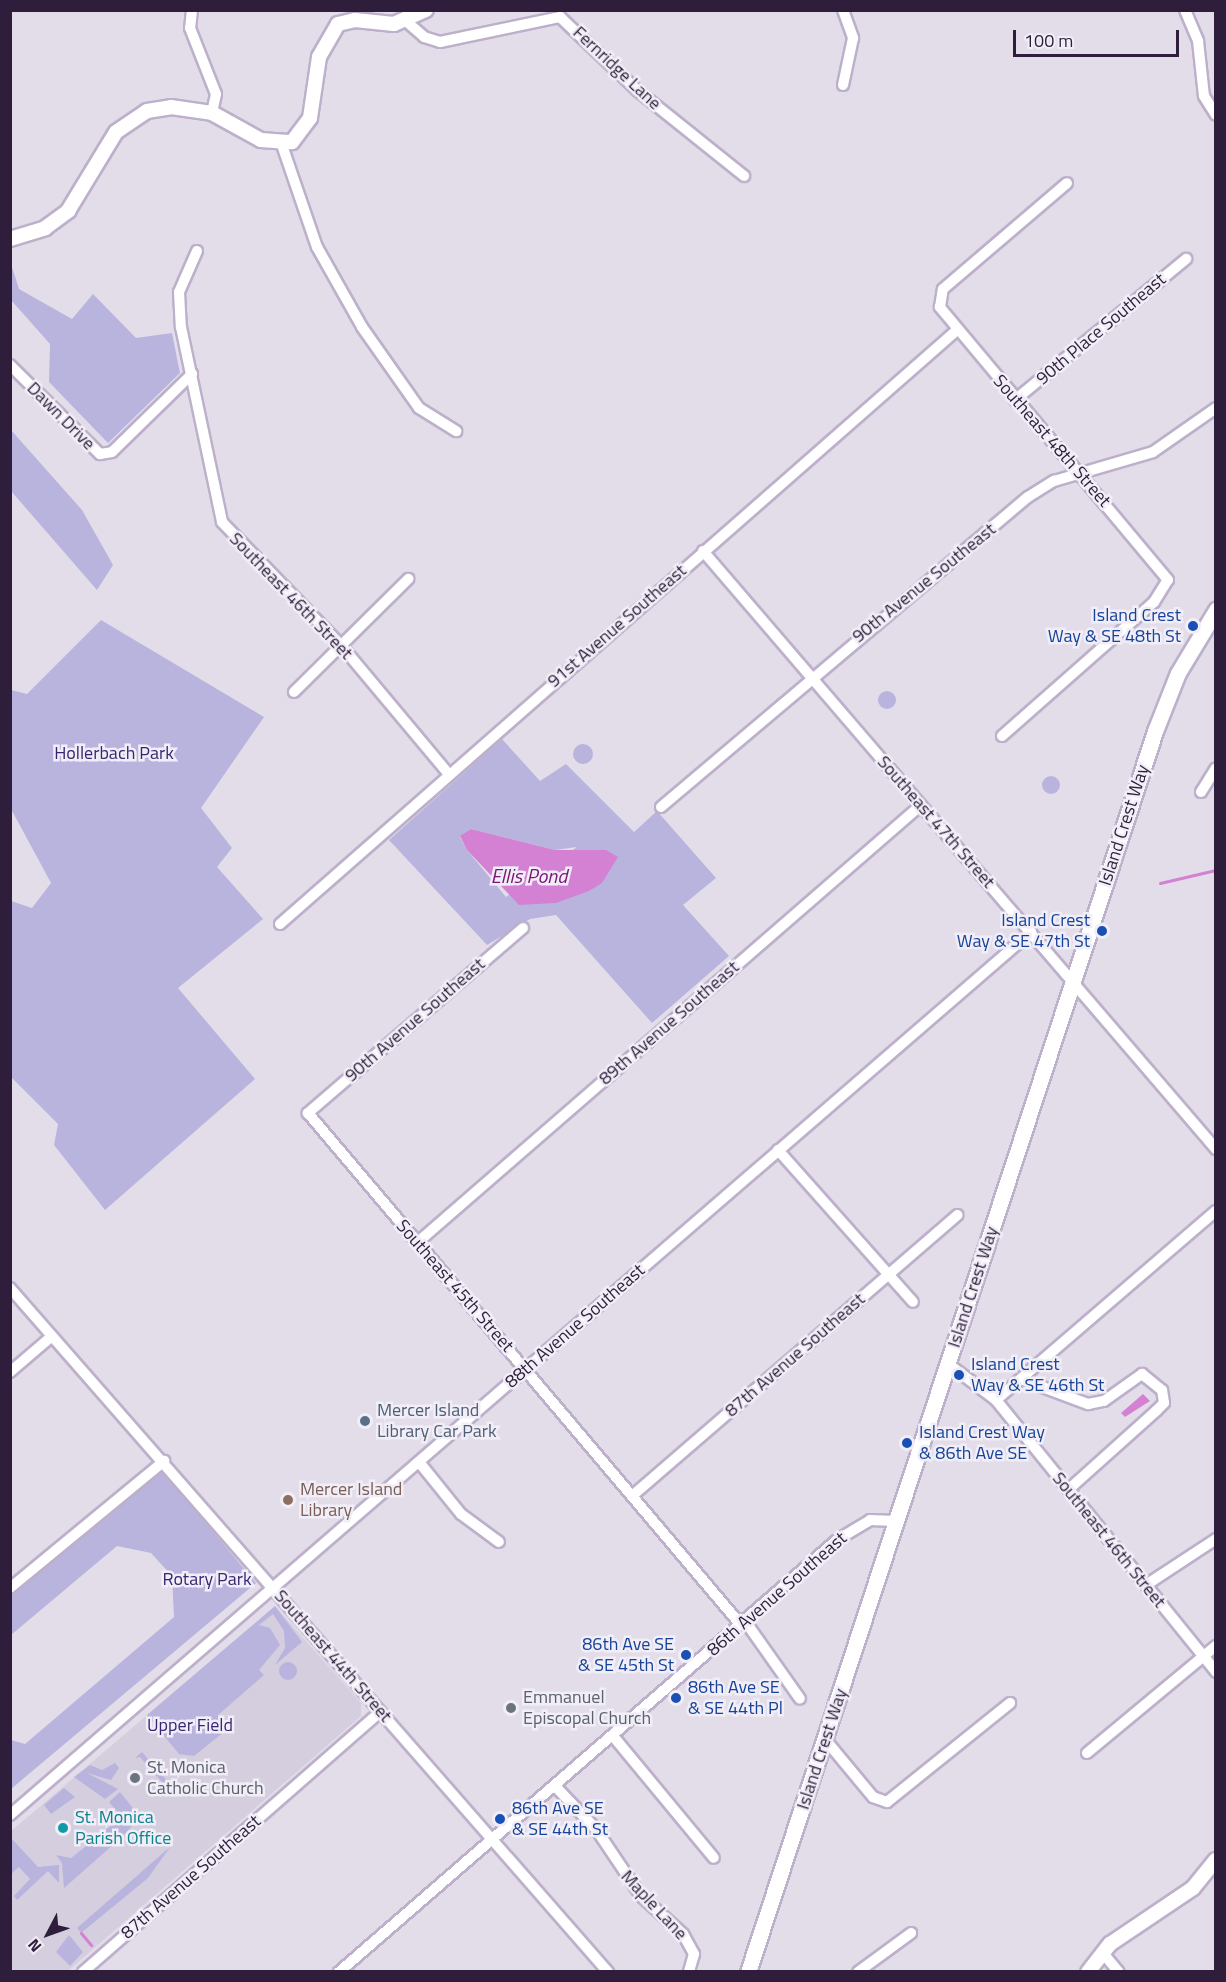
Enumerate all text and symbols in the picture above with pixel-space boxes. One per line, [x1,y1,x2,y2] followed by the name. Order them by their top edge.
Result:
[1016,18,1182,56] scale bar
[568,22,666,114] street label: Fernridge Lane
[1024,27,1073,54] text: 100 m
[1032,269,1170,389] street label: 90th Place Southeast
[989,370,1115,512] street label: Southeast 48th Street
[22,377,100,455] street label: Dawn Drive
[848,519,1000,647] street label: 90th Avenue Southeast
[225,528,357,664] street label: Southeast 46th Street
[543,560,691,692] street label: 91st Avenue Southeast
[1048,605,1181,648] place label: Island Crest Way & SE 48th St
[1186,619,1200,633] marker: Island Crest Way & SE 48th St
[54,742,174,764] park label: Hollerbach Park
[873,751,999,893] street label: Southeast 47th Street
[1094,762,1154,888] street label: Island Crest Way
[491,863,567,887] water label: Ellis Pond
[957,910,1090,952] place label: Island Crest Way & SE 47th St
[1095,924,1109,938] marker: Island Crest Way & SE 47th St
[341,953,489,1087] street label: 90th Avenue Southeast
[595,956,743,1090] street label: 89th Avenue Southeast
[392,1215,518,1357] street label: Southeast 45th Street
[943,1224,1003,1350] street label: Island Crest Way
[501,1259,649,1393] street label: 88th Avenue Southeast
[721,1288,869,1422] street label: 87th Avenue Southeast
[971,1354,1104,1396] place label: Island Crest Way & SE 46th St
[952,1368,966,1382] marker: Island Crest Way & SE 46th St
[377,1400,497,1442] place label: Mercer Island Library Car Park
[358,1414,372,1428] marker: Mercer Island Library Car Park
[919,1422,1045,1464] place label: Island Crest Way & 86th Ave SE
[900,1436,914,1450] marker: Island Crest Way & 86th Ave SE
[1048,1468,1170,1612] street label: Southeast 46th Street
[300,1479,402,1522] place label: Mercer Island Library
[281,1493,295,1507] marker: Mercer Island Library
[703,1527,851,1661] street label: 86th Avenue Southeast
[162,1568,252,1590] park label: Rotary Park
[270,1585,396,1727] street label: Southeast 44th Street
[578,1634,674,1676] place label: 86th Ave SE & SE 45th St
[679,1648,693,1662] marker: 86th Ave SE & SE 45th St
[688,1677,783,1720] place label: 86th Ave SE & SE 44th Pl
[792,1686,852,1812] street label: Island Crest Way
[523,1687,651,1730] place label: Emmanuel Episcopal Church
[669,1691,683,1705] marker: 86th Ave SE & SE 44th Pl
[504,1701,518,1715] marker: Emmanuel Episcopal Church
[147,1714,233,1736] park label: Upper Field
[147,1757,264,1800] place label: St. Monica Catholic Church
[128,1771,142,1785] marker: St. Monica Catholic Church
[512,1798,608,1840] place label: 86th Ave SE & SE 44th St
[75,1807,171,1850] place label: St. Monica Parish Office
[117,1810,265,1944] street label: 87th Avenue Southeast
[493,1812,507,1826] marker: 86th Ave SE & SE 44th St
[56,1821,70,1835] marker: St. Monica Parish Office
[616,1866,692,1944] street label: Maple Lane
[18,1904,78,1964] north arrow
[22,1934,47,1958] text: N

